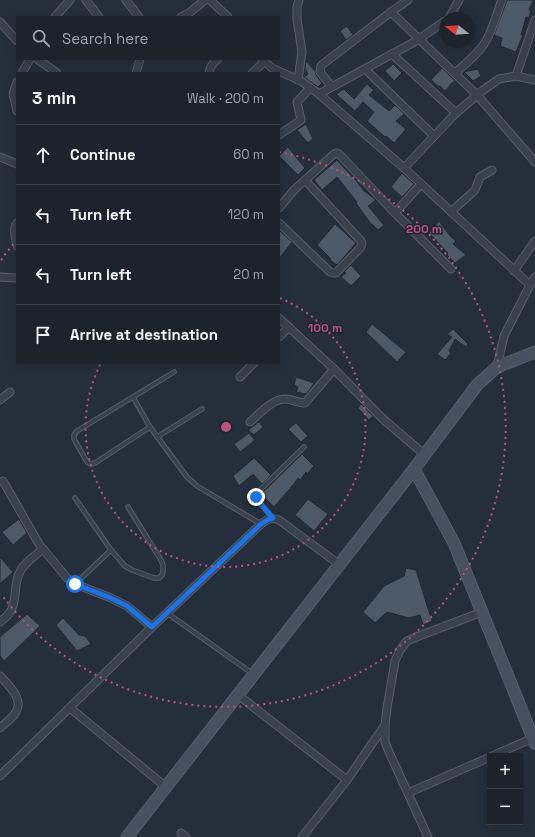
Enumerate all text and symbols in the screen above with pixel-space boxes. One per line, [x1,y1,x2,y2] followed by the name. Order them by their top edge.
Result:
[439,12,475,48] north arrow
[16,16,280,60] search box
[30,27,52,49] icon: search
[62,29,148,48] text: Search here
[32,87,76,109] text: 3 min
[187,90,264,107] text: Walk · 200 m
[32,144,54,166] icon: ahead
[70,145,136,164] text: Continue
[233,146,264,163] text: 60 m
[32,204,54,226] icon: left
[70,205,132,224] text: Turn left
[228,206,264,223] text: 120 m
[406,221,442,237] text: 200 m
[32,264,54,286] icon: left
[70,265,132,284] text: Turn left
[233,266,264,283] text: 20 m
[308,320,342,336] text: 100 m
[32,324,54,346] icon: arrive
[70,325,218,344] text: Arrive at destination
[219,420,233,434] centre of rings
[247,488,265,506] route end
[66,575,84,593] route start
[487,753,523,825] map controls
[487,753,523,789] button: +
[487,789,523,825] button: −

